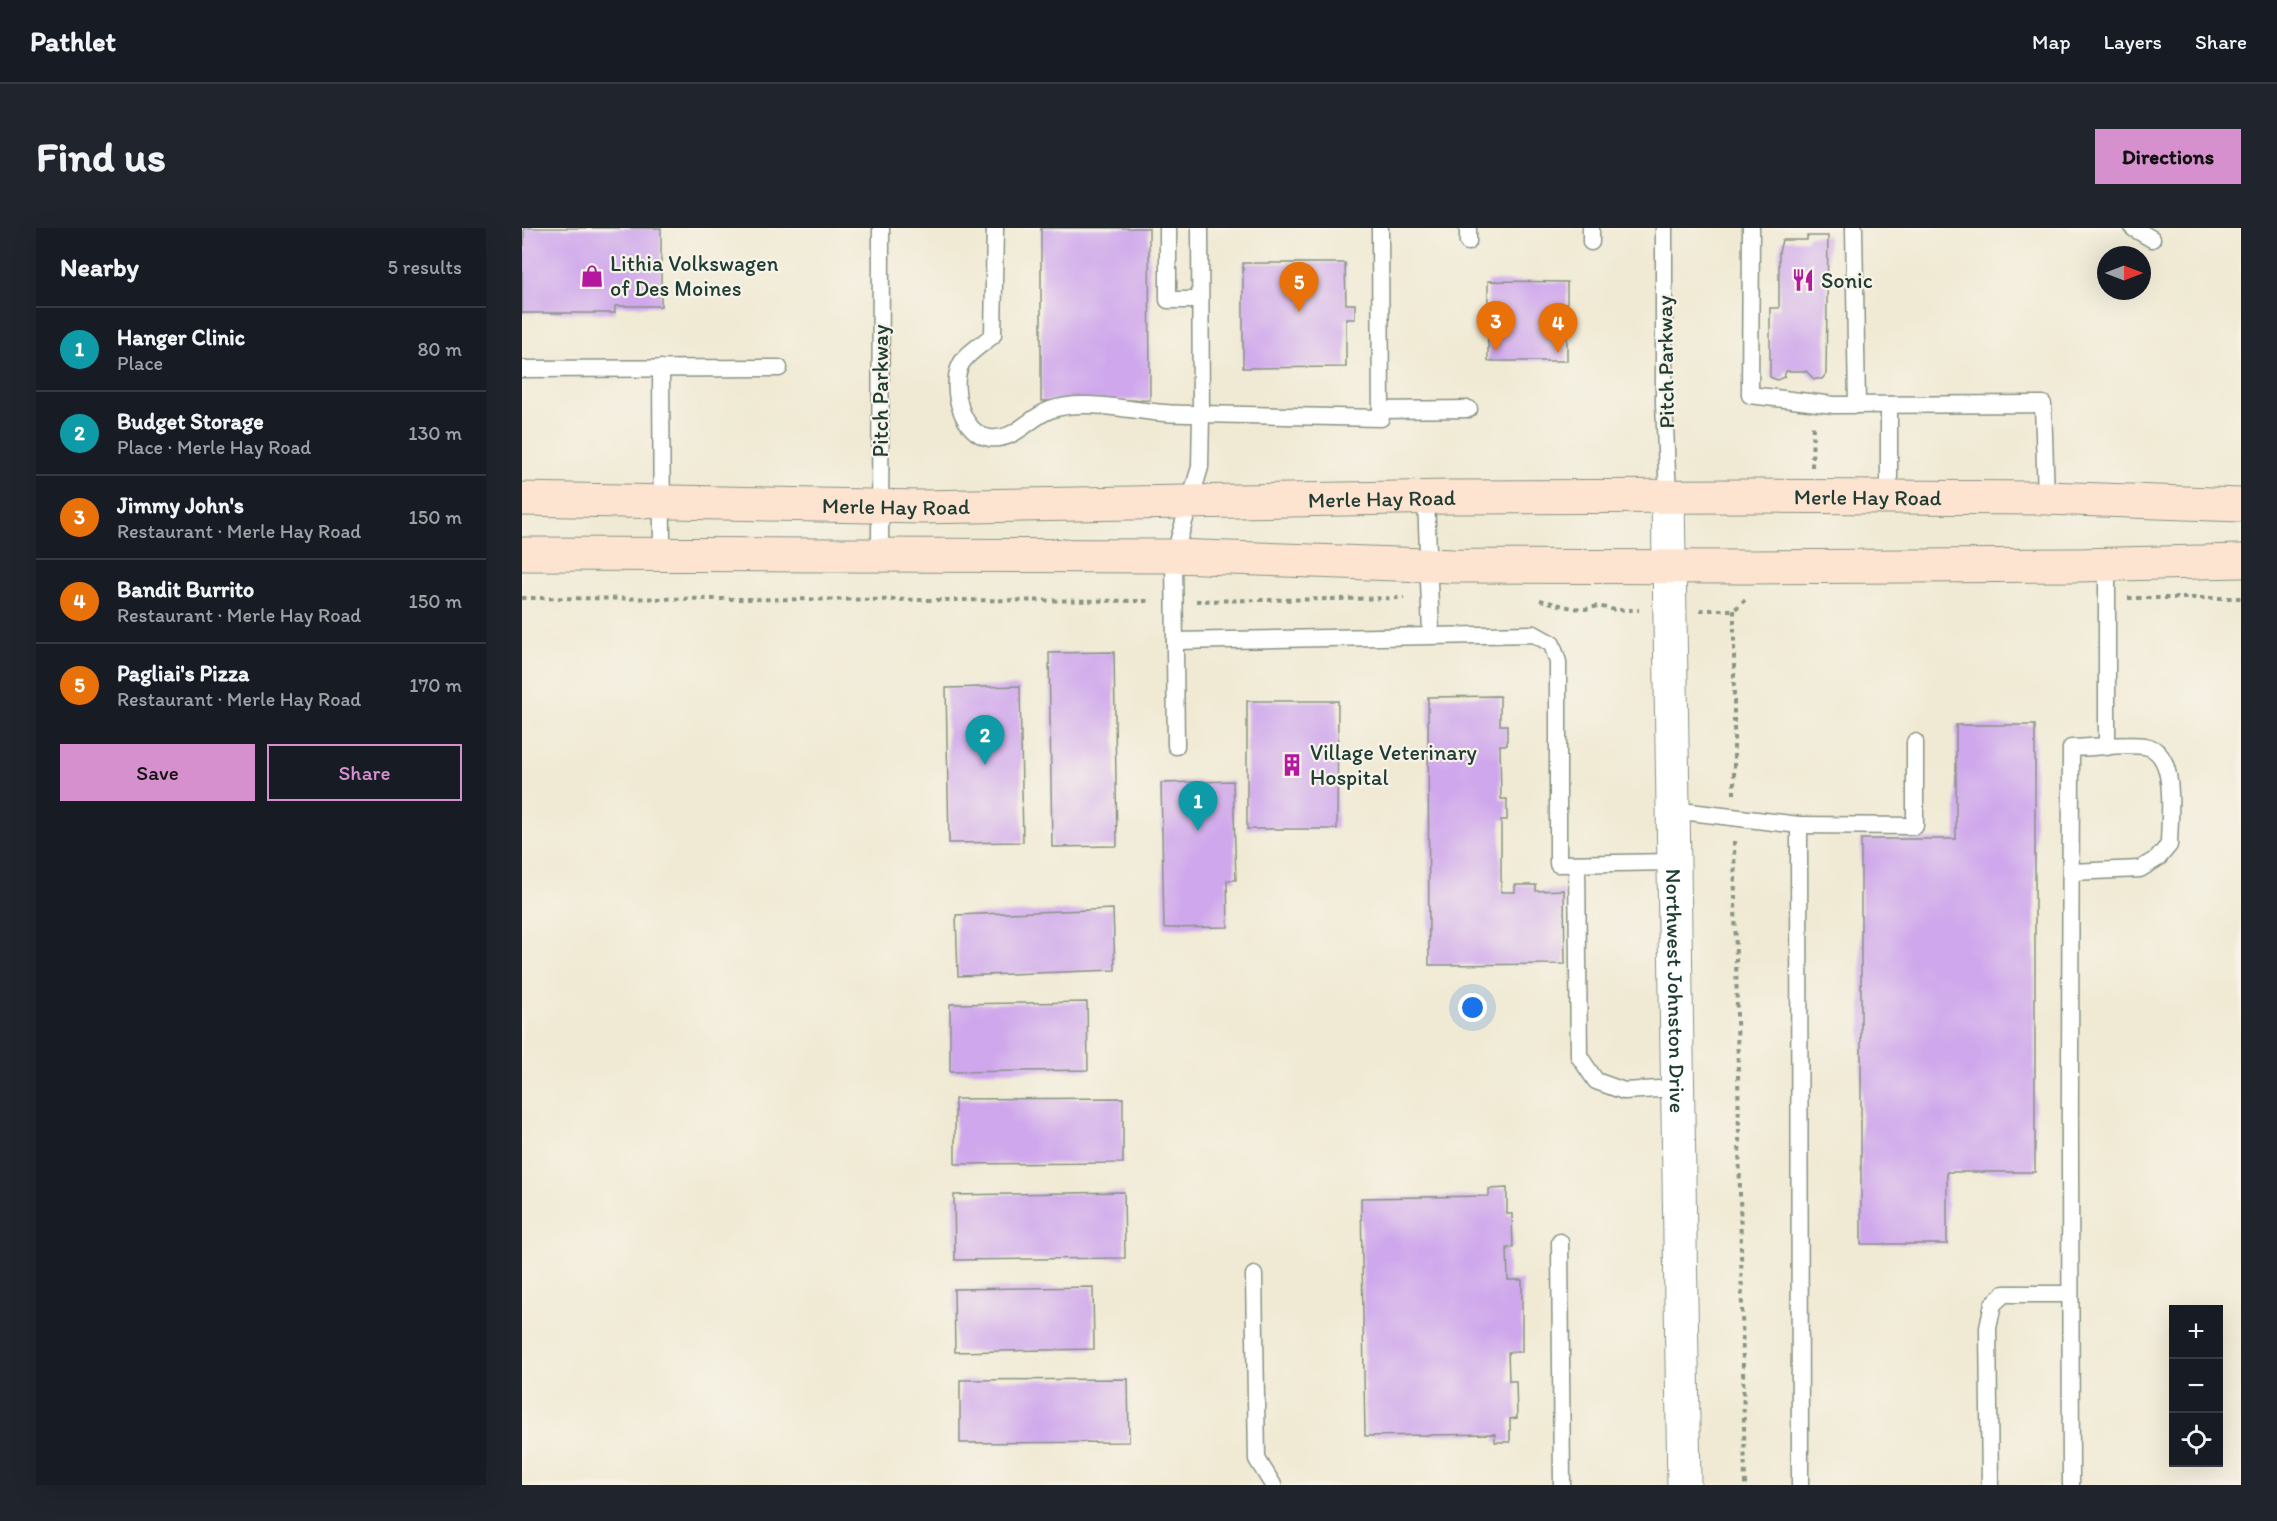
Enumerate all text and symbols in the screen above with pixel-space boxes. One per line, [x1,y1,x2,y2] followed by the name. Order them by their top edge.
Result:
[30,24,116,58] text: Pathlet
[2032,29,2071,54] text: Map
[2104,29,2162,54] text: Layers
[2195,29,2247,54] text: Share
[2095,129,2241,184] button: Directions
[36,131,166,182] text: Find us
[2097,246,2151,300] north arrow
[610,250,779,302] place label: Lithia Volkswagen of Des Moines
[60,251,139,283] text: Nearby
[388,255,462,279] text: 5 results
[1280,262,1318,312] pin: 5
[579,263,605,289] shop icon: Lithia Volkswagen of Des Moines
[1790,267,1816,293] restaurant icon: Sonic
[1821,267,1873,294] place label: Sonic
[1651,294,1680,429] street label: Pitch Parkway
[1476,302,1516,351] pin: 3
[1538,304,1578,353] pin: 4
[117,324,245,351] text: Hanger Clinic
[867,324,894,458] street label: Pitch Parkway
[75,337,84,361] text: 1
[417,337,462,361] text: 80 m
[117,351,163,375] text: Place
[117,408,264,435] text: Budget Storage
[74,421,85,445] text: 2
[408,421,462,445] text: 130 m
[117,435,311,459] text: Place · Merle Hay Road
[1794,483,1942,511] street label: Merle Hay Road
[1308,484,1456,514] street label: Merle Hay Road
[117,492,244,519] text: Jimmy John's
[822,492,970,521] street label: Merle Hay Road
[74,505,85,529] text: 3
[409,505,462,529] text: 150 m
[117,519,361,543] text: Restaurant · Merle Hay Road
[117,576,254,603] text: Bandit Burrito
[73,589,86,613] text: 4
[409,589,462,613] text: 150 m
[117,603,361,627] text: Restaurant · Merle Hay Road
[117,660,249,687] text: Pagliai's Pizza
[74,673,85,697] text: 5
[409,673,462,697] text: 170 m
[117,687,361,711] text: Restaurant · Merle Hay Road
[966,716,1004,765] pin: 2
[1310,739,1478,791] place label: Village Veterinary Hospital
[60,744,255,801] button: Save
[267,744,462,801] button: Share
[1279,752,1305,778] building icon: Village Veterinary Hospital
[1178,782,1218,831] pin: 1
[1660,868,1691,1114] street label: Northwest Johnston Drive
[1458,993,1487,1022] your location
[2169,1305,2223,1467] map controls
[2169,1305,2223,1359] button: +
[2169,1359,2223,1413] button: −
[2169,1413,2223,1467] button: locate

